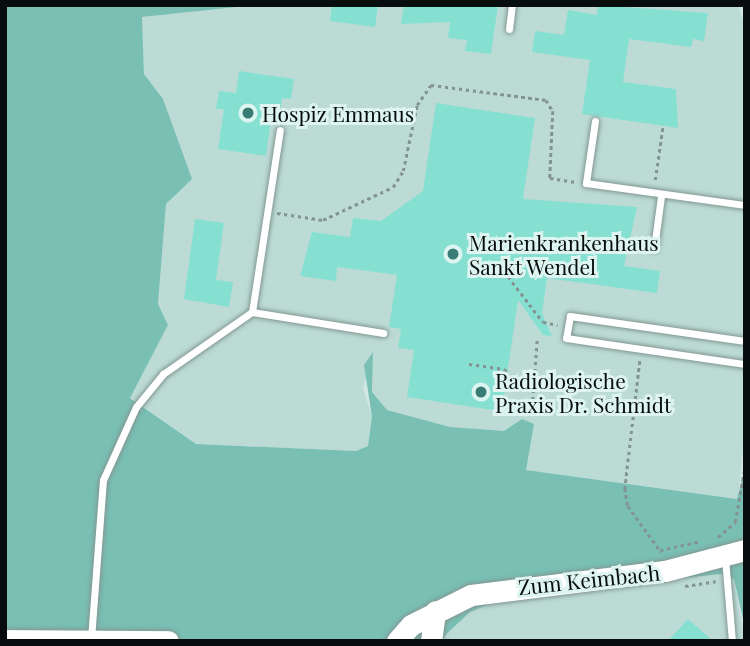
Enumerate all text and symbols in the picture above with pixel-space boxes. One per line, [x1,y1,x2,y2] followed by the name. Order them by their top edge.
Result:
[262,100,414,126] place label: Hospiz Emmaus
[240,105,256,121] marker: Hospiz Emmaus
[469,229,659,279] place label: Marienkrankenhaus Sankt Wendel
[443,244,463,264] marker: Marienkrankenhaus Sankt Wendel
[495,367,671,417] place label: Radiologische Praxis Dr. Schmidt
[473,384,489,400] marker: Radiologische Praxis Dr. Schmidt
[517,559,661,599] street label: Zum Keimbach

